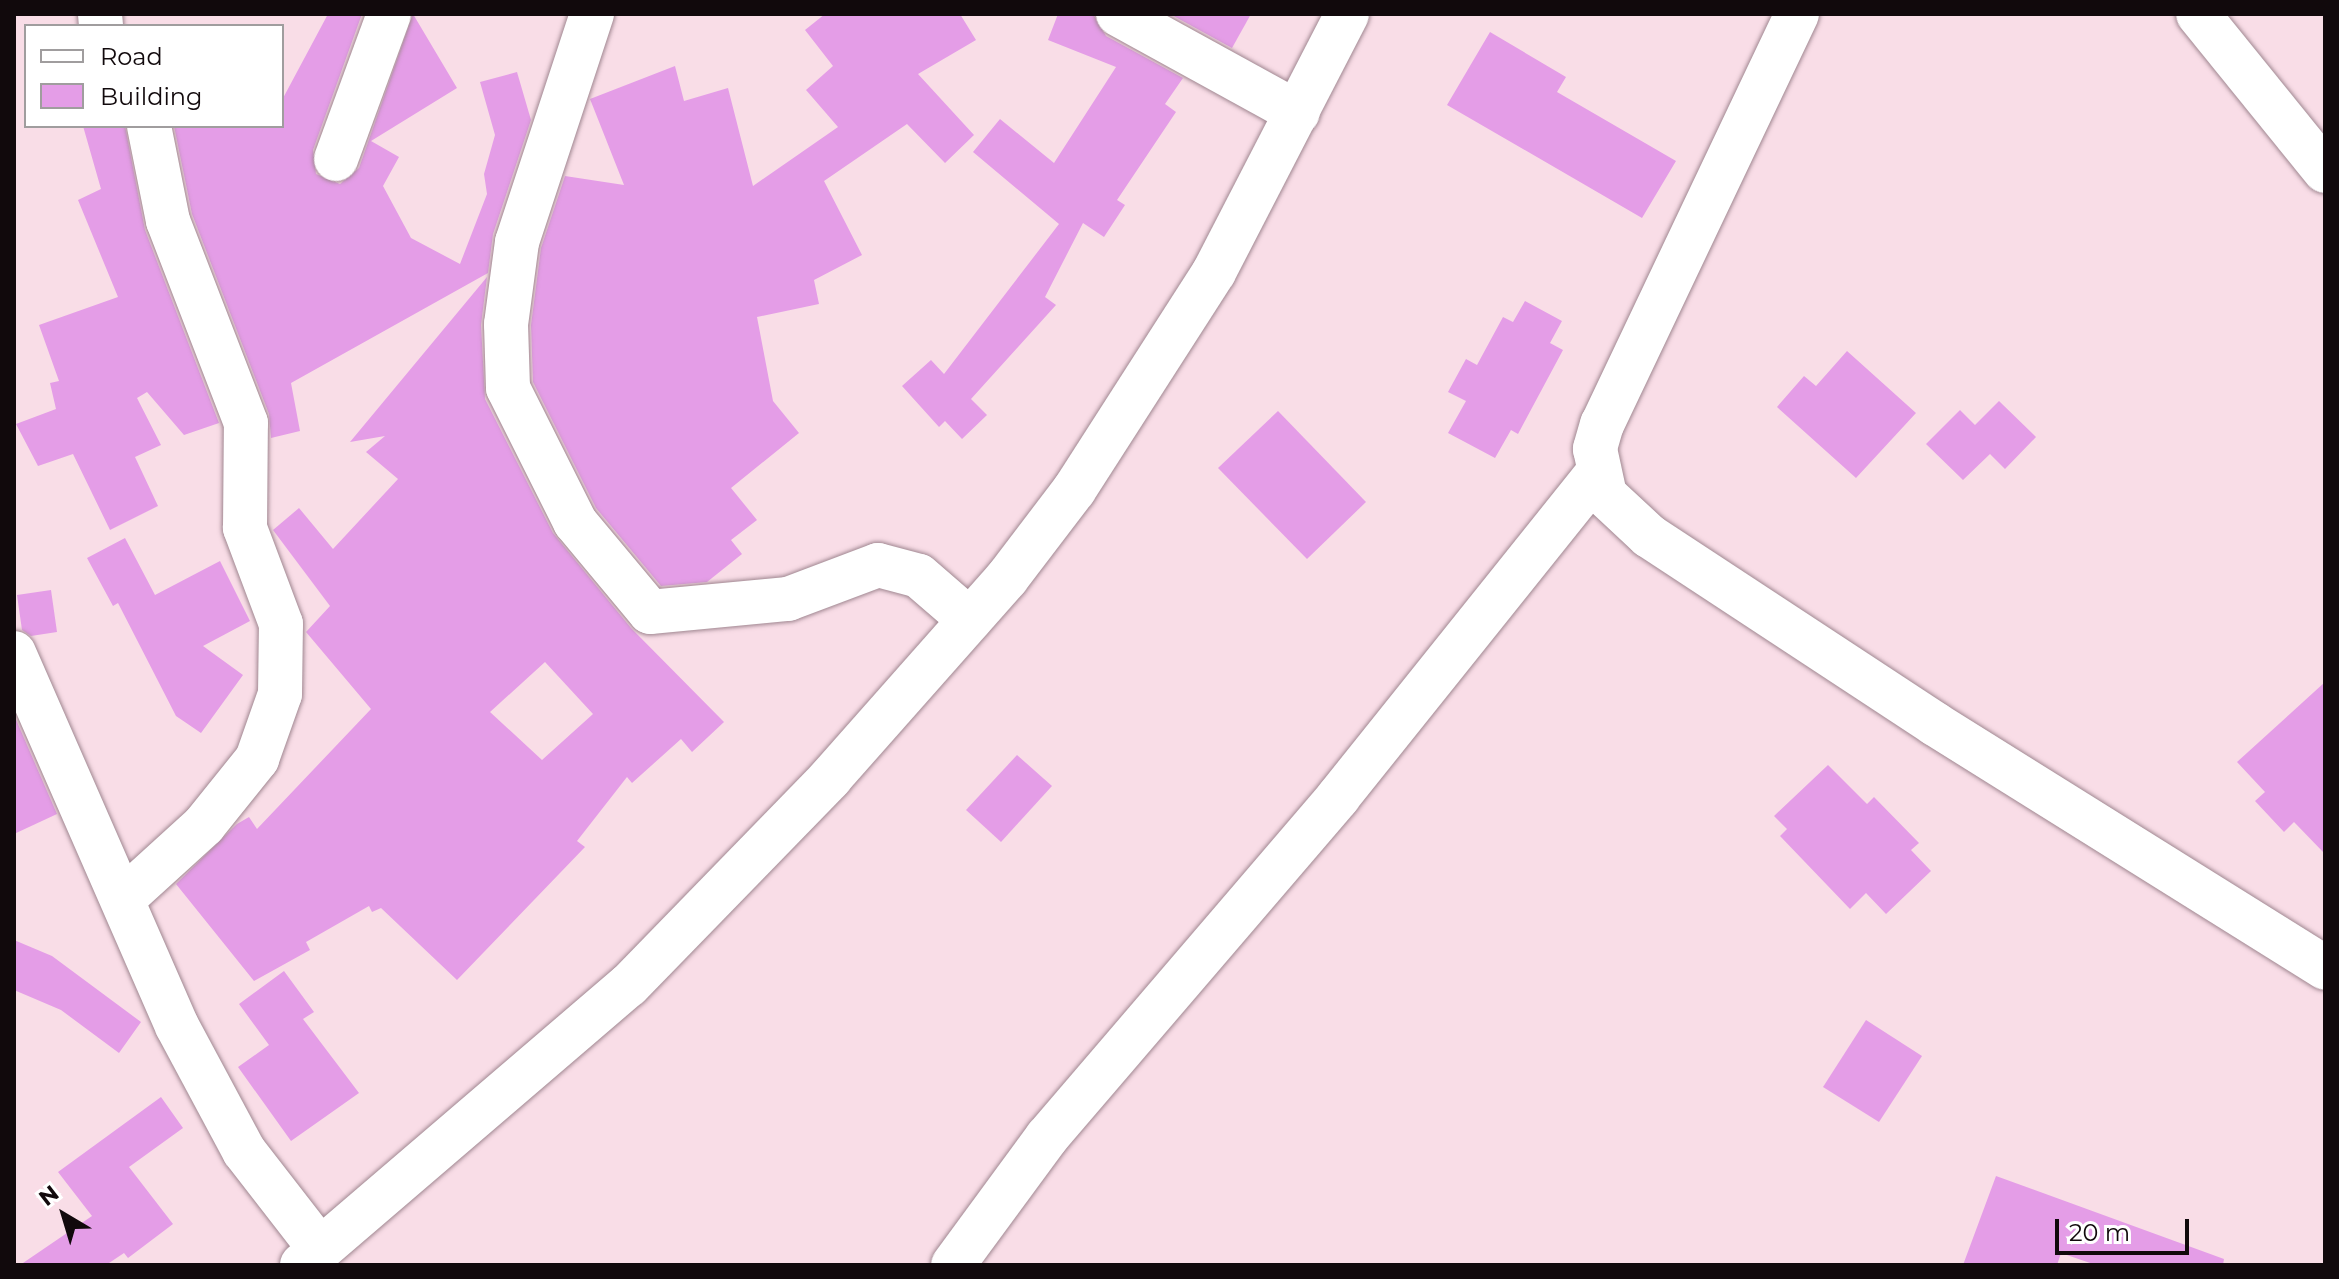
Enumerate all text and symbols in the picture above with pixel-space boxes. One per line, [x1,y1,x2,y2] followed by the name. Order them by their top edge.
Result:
[24,24,284,128] legend
[100,42,163,71] text: Road
[100,82,203,111] text: Building
[24,1175,104,1255] north arrow
[34,1180,64,1212] text: N
[2059,1203,2193,1253] scale bar
[2069,1218,2130,1247] text: 20 m

